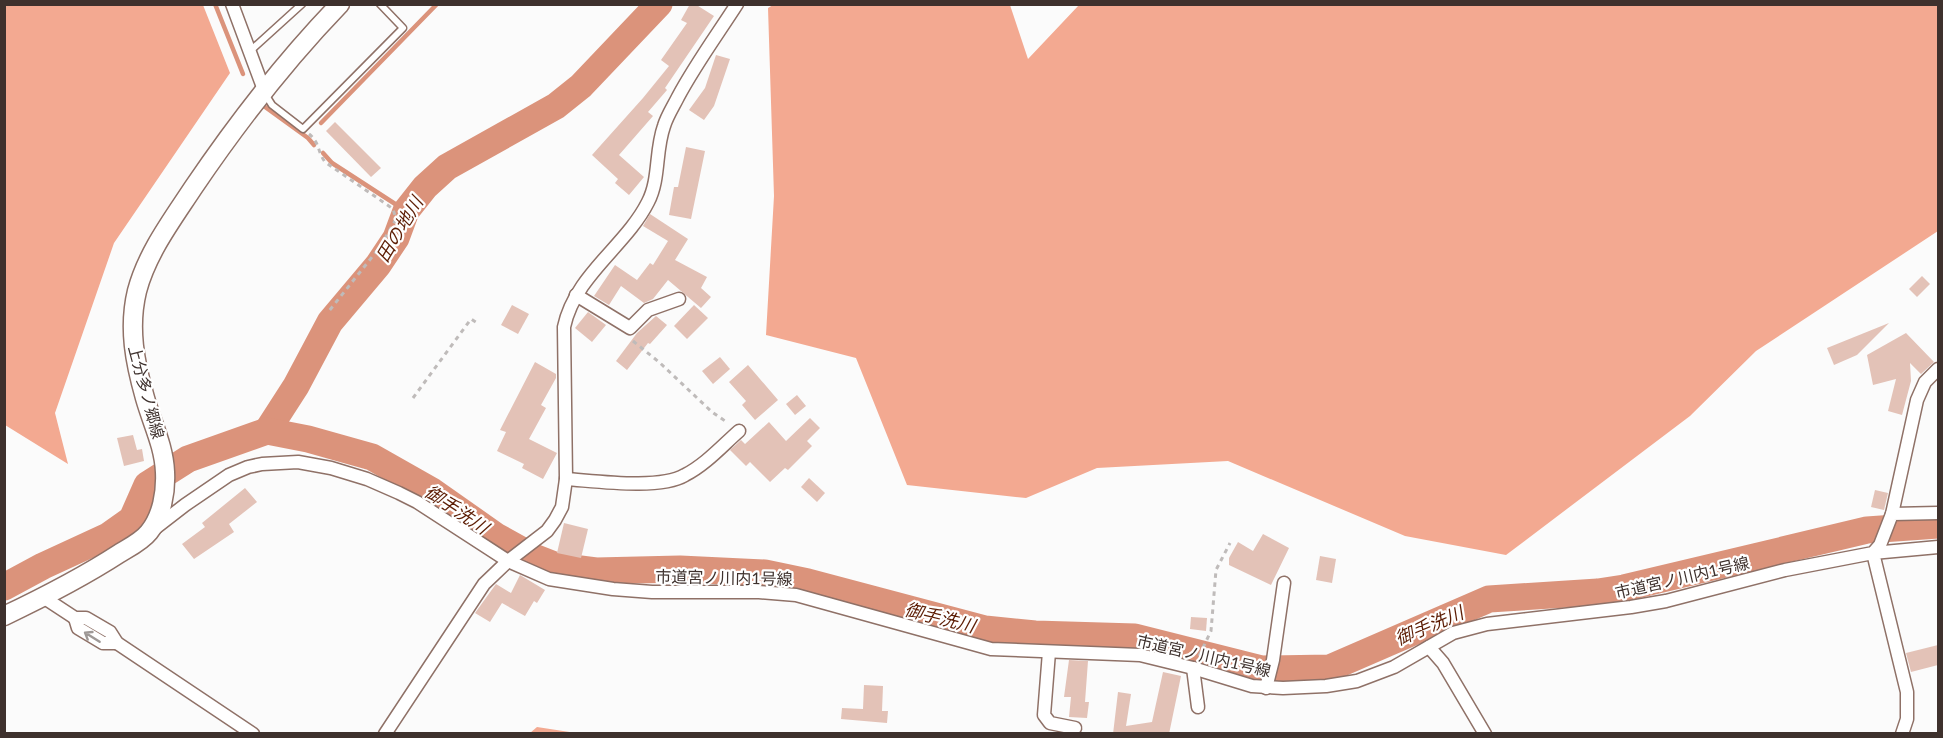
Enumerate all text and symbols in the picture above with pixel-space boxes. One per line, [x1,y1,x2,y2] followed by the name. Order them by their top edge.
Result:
[371,191,428,266] water label: 田の地川
[125,343,169,441] street label: 上分多ノ郷線
[421,480,495,539] water label: 御手洗川
[1613,552,1751,602] street label: 市道宮ノ川内1号線
[655,566,793,588] street label: 市道宮ノ川内1号線
[902,598,980,637] water label: 御手洗川
[1392,600,1468,649] water label: 御手洗川
[84,630,101,642] one-way arrow
[1135,630,1273,680] street label: 市道宮ノ川内1号線

